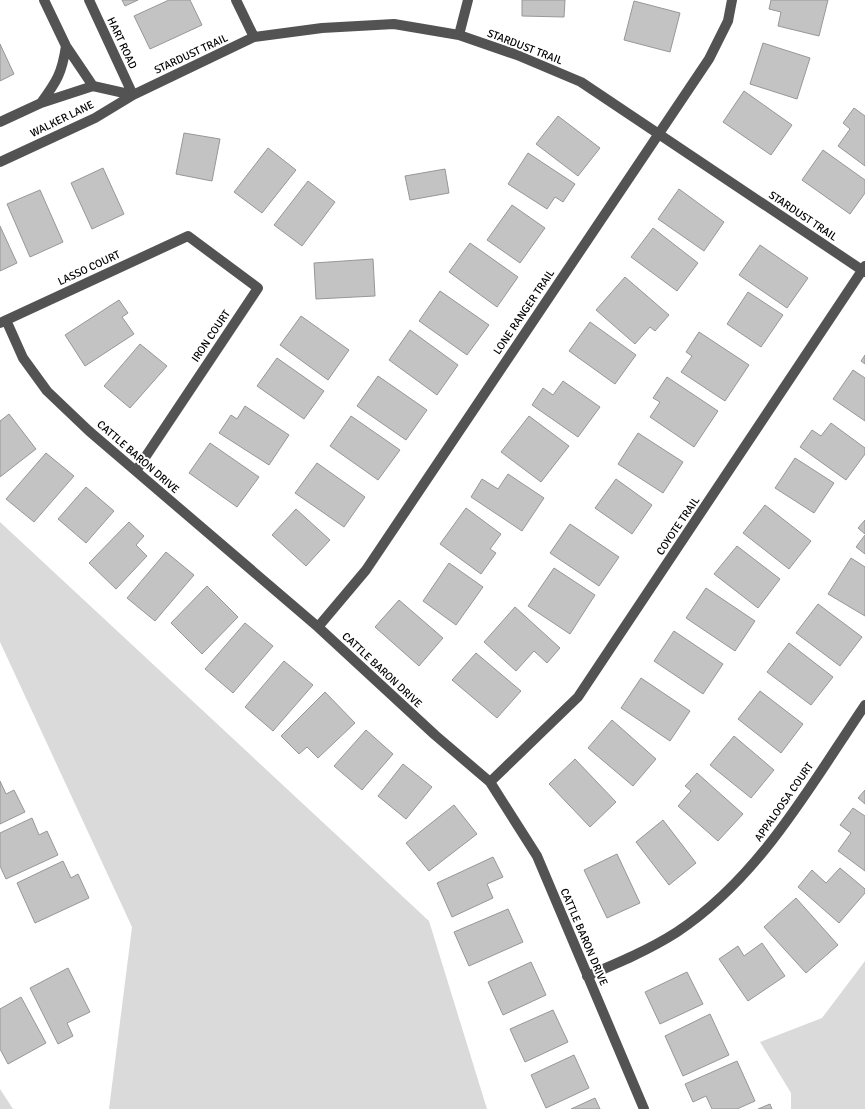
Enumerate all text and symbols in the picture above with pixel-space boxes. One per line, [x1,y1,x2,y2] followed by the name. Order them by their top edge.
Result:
[104,15,140,71] street label: HART ROAD
[486,27,565,67] street label: STARDUST TRAIL
[152,31,230,77] street label: STARDUST TRAIL
[28,98,96,140] street label: WALKER LANE
[766,188,840,244] street label: STARDUST TRAIL
[56,248,123,288] street label: LASSO COURT
[491,267,557,357] street label: LONE RANGER TRAIL
[189,307,233,364] street label: IRON COURT
[94,418,182,496] street label: CATTLE BARON DRIVE
[654,494,702,558] street label: COYOTE TRAIL
[339,630,425,710] street label: CATTLE BARON DRIVE
[752,760,816,844] street label: APPALOOSA COURT
[558,886,610,988] street label: CATTLE BARON DRIVE

